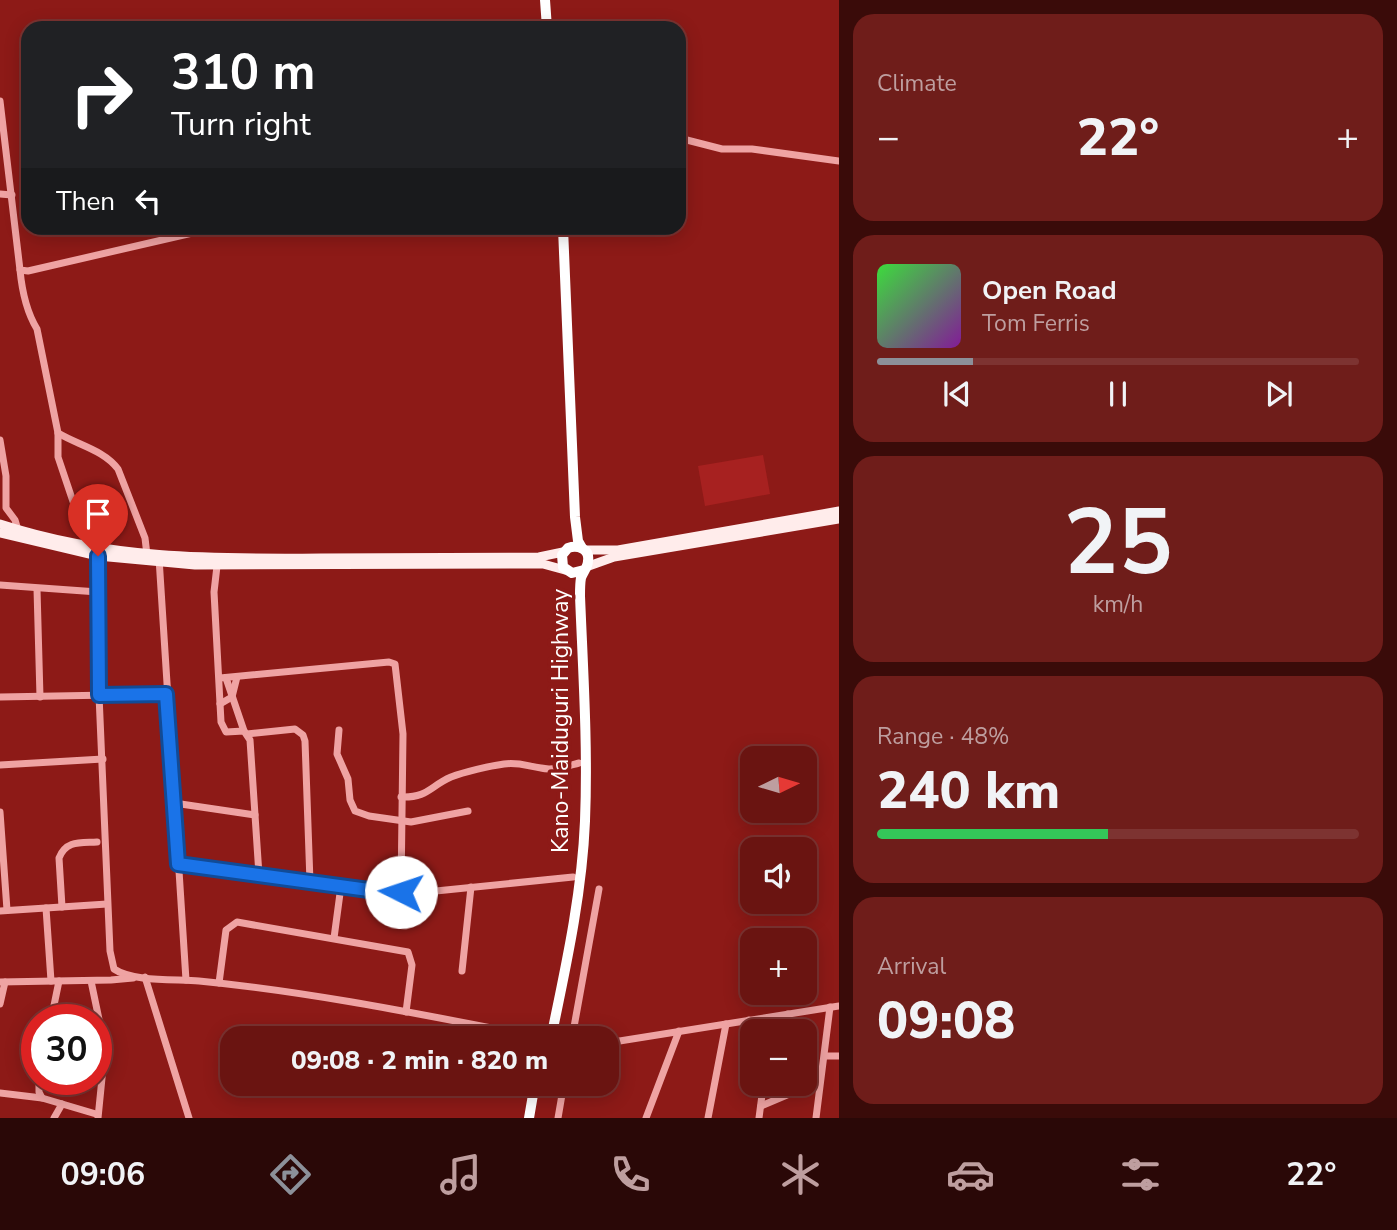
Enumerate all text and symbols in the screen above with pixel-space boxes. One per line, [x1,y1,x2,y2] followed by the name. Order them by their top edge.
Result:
[171,39,315,106] text: 310 m
[56,49,147,140] icon: right
[877,68,957,99] text: Climate
[1077,102,1159,173] text: 22°
[171,103,311,146] text: Turn right
[877,112,900,163] text: −
[1336,112,1359,163] text: +
[129,182,167,220] icon: left
[56,184,115,219] text: Then
[982,273,1117,308] text: Open Road
[982,308,1090,339] text: Tom Ferris
[938,375,976,413] icon: previous
[1099,375,1137,413] icon: pause
[1260,375,1298,413] icon: next
[1063,481,1173,605] text: 25
[68,484,128,556] pin
[79,495,117,533] icon: arrive
[545,589,576,853] street label: Kano-Maiduguri Highway
[1093,589,1143,620] text: km/h
[877,721,1009,752] text: Range · 48%
[740,746,817,822] north arrow
[740,746,817,1096] map controls
[877,755,1060,826] text: 240 km
[740,837,817,914] button: sound
[364,855,438,929] position arrow
[740,928,817,1005] button: +
[877,951,946,982] text: Arrival
[877,985,1015,1056] text: 09:08
[21,1004,112,1095] speed limit sign: 30
[740,1019,817,1096] button: −
[291,1043,548,1078] text: 09:08 · 2 min · 820 m
[266,1150,315,1199] icon: directions
[436,1150,485,1199] icon: music
[606,1150,655,1199] icon: phone
[776,1150,825,1199] icon: climate
[946,1150,995,1199] icon: car
[1116,1150,1165,1199] icon: filters
[60,1153,145,1196] text: 09:06
[1286,1153,1336,1196] text: 22°

